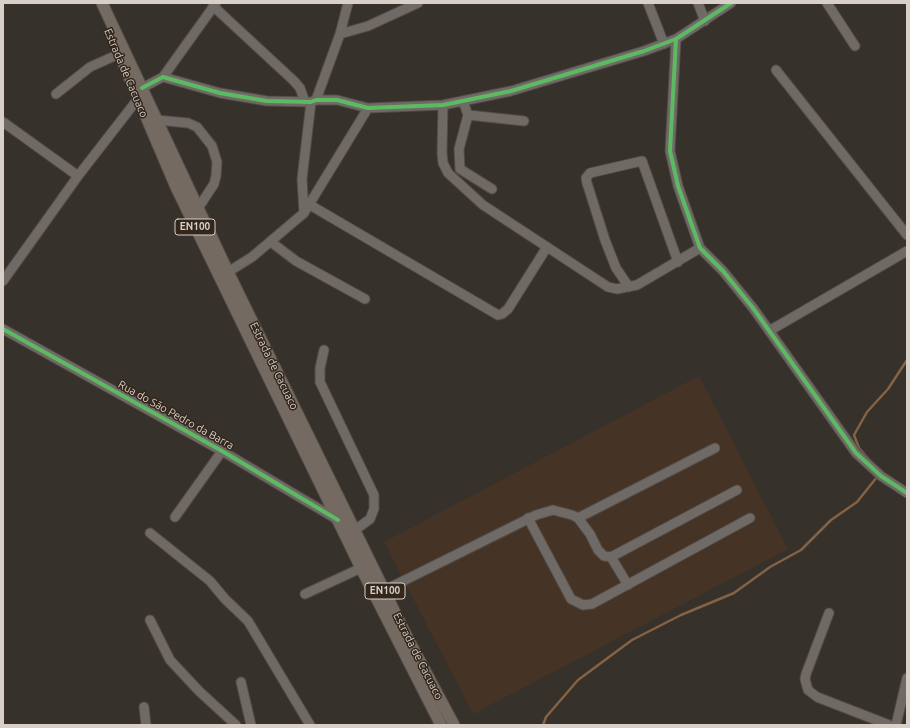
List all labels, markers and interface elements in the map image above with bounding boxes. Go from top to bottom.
street label: Estrada de Cacuaco [101,26,151,120]
road number: EN100 [175,219,215,235]
street label: Estrada de Cacuaco [247,320,301,412]
street label: Rua do São Pedro da Barra [116,378,236,452]
road number: EN100 [365,583,405,599]
street label: Estrada de Cacuaco [390,610,446,702]

